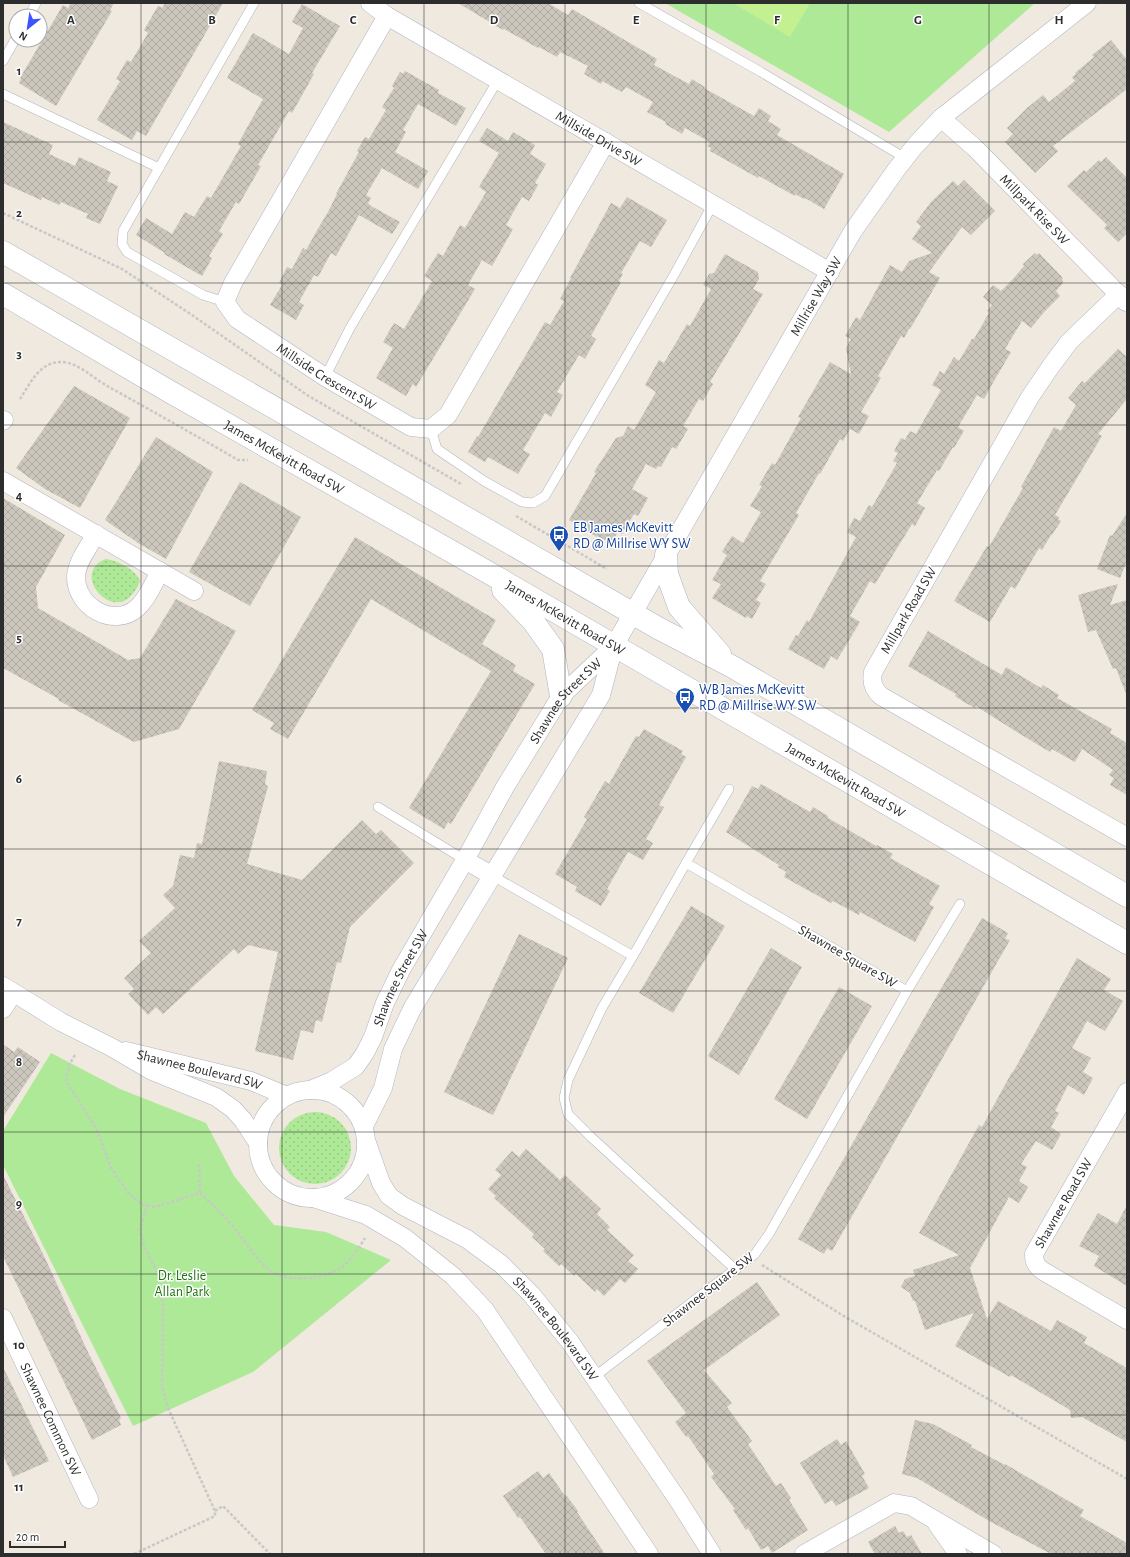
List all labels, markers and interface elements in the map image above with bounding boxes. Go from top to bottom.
north arrow [8,8,48,48]
text: A [67,14,75,27]
text: B [208,14,216,27]
text: C [350,14,357,27]
text: D [490,14,499,27]
text: E [633,14,640,27]
text: F [774,14,781,27]
text: G [914,14,922,27]
text: H [1054,14,1064,27]
text: N [17,30,29,43]
text: 1 [17,65,21,78]
street label: Millside Drive SW [553,109,644,170]
street label: Millpark Rise SW [997,172,1072,248]
text: 2 [16,207,22,220]
street label: Millrise Way SW [788,254,845,339]
street label: Millside Crescent SW [274,341,379,413]
text: 3 [16,348,22,361]
street label: James McKevitt Road SW [222,418,346,497]
text: 4 [16,490,23,503]
place label: EB James McKevitt RD @ Millrise WY SW [573,521,691,551]
bus stop icon: EB James McKevitt RD @ Millrise WY SW [548,524,570,552]
street label: Millpark Road SW [878,564,939,656]
street label: James McKevitt Road SW [503,578,628,658]
text: 5 [16,632,22,645]
street label: Shawnee Street SW [528,655,605,746]
place label: WB James McKevitt RD @ Millrise WY SW [699,683,817,713]
bus stop icon: WB James McKevitt RD @ Millrise WY SW [674,686,696,714]
street label: James McKevitt Road SW [784,741,908,821]
text: 6 [16,773,22,786]
text: 7 [16,915,22,928]
street label: Shawnee Square SW [796,923,900,991]
street label: Shawnee Street SW [371,927,431,1028]
street label: Shawnee Boulevard SW [136,1048,265,1093]
text: 8 [16,1056,22,1069]
street label: Shawnee Road SW [1033,1156,1095,1251]
text: 9 [16,1198,22,1211]
street label: Shawnee Square SW [660,1250,757,1330]
park label: Dr. Leslie Allan Park [154,1269,210,1299]
street label: Shawnee Boulevard SW [510,1274,601,1384]
text: 10 [13,1339,25,1352]
street label: Shawnee Common SW [17,1361,83,1479]
text: 11 [14,1481,24,1494]
scale bar [10,1523,65,1549]
text: 20 m [16,1531,39,1543]

